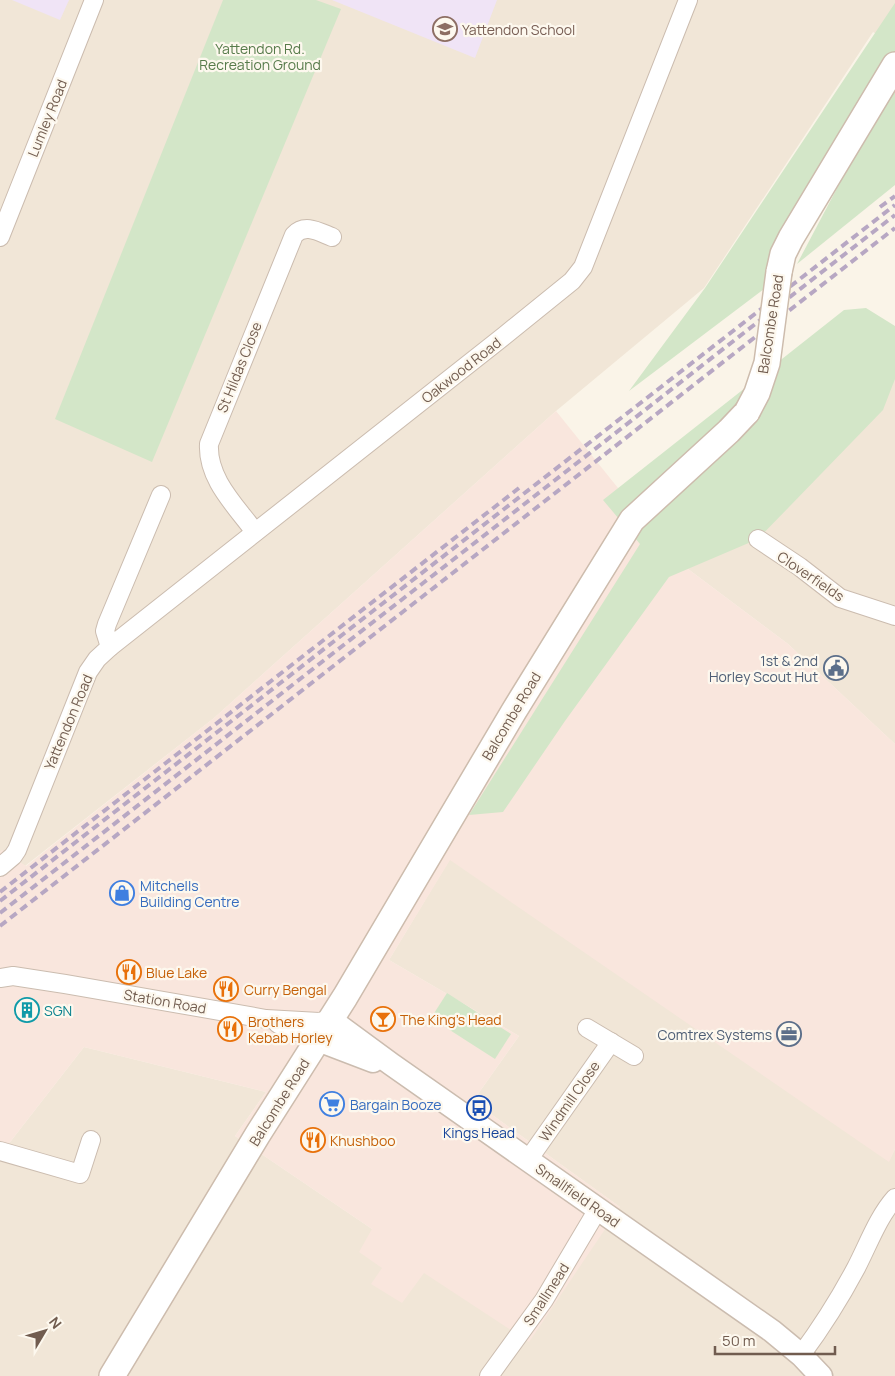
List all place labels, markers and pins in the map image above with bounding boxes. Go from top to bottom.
school or university icon: Yattendon School [432,16,458,42]
place label: Yattendon School [462,20,575,39]
place label: 1st & 2nd Horley Scout Hut [709,651,818,686]
public building icon: 1st & 2nd Horley Scout Hut [823,655,849,681]
place label: Mitchells Building Centre [140,876,239,911]
shop icon: Mitchells Building Centre [109,880,135,906]
restaurant icon: Blue Lake [116,959,142,985]
place label: Blue Lake [146,963,207,982]
restaurant icon: Curry Bengal [213,976,239,1002]
place label: Curry Bengal [244,980,327,999]
building icon: SGN [14,997,40,1023]
place label: SGN [44,1001,72,1020]
bar icon: The King's Head [370,1006,396,1032]
place label: The King's Head [400,1010,502,1029]
place label: Brothers Kebab Horley [248,1012,333,1047]
restaurant icon: Brothers Kebab Horley [217,1016,243,1042]
office icon: Comtrex Systems [776,1021,802,1047]
place label: Comtrex Systems [657,1025,772,1044]
supermarket icon: Bargain Booze [319,1091,345,1117]
place label: Bargain Booze [350,1095,441,1114]
bus stop icon: Kings Head [466,1095,492,1121]
place label: Kings Head [443,1123,515,1142]
restaurant icon: Khushboo [300,1127,326,1153]
place label: Khushboo [330,1131,395,1150]

